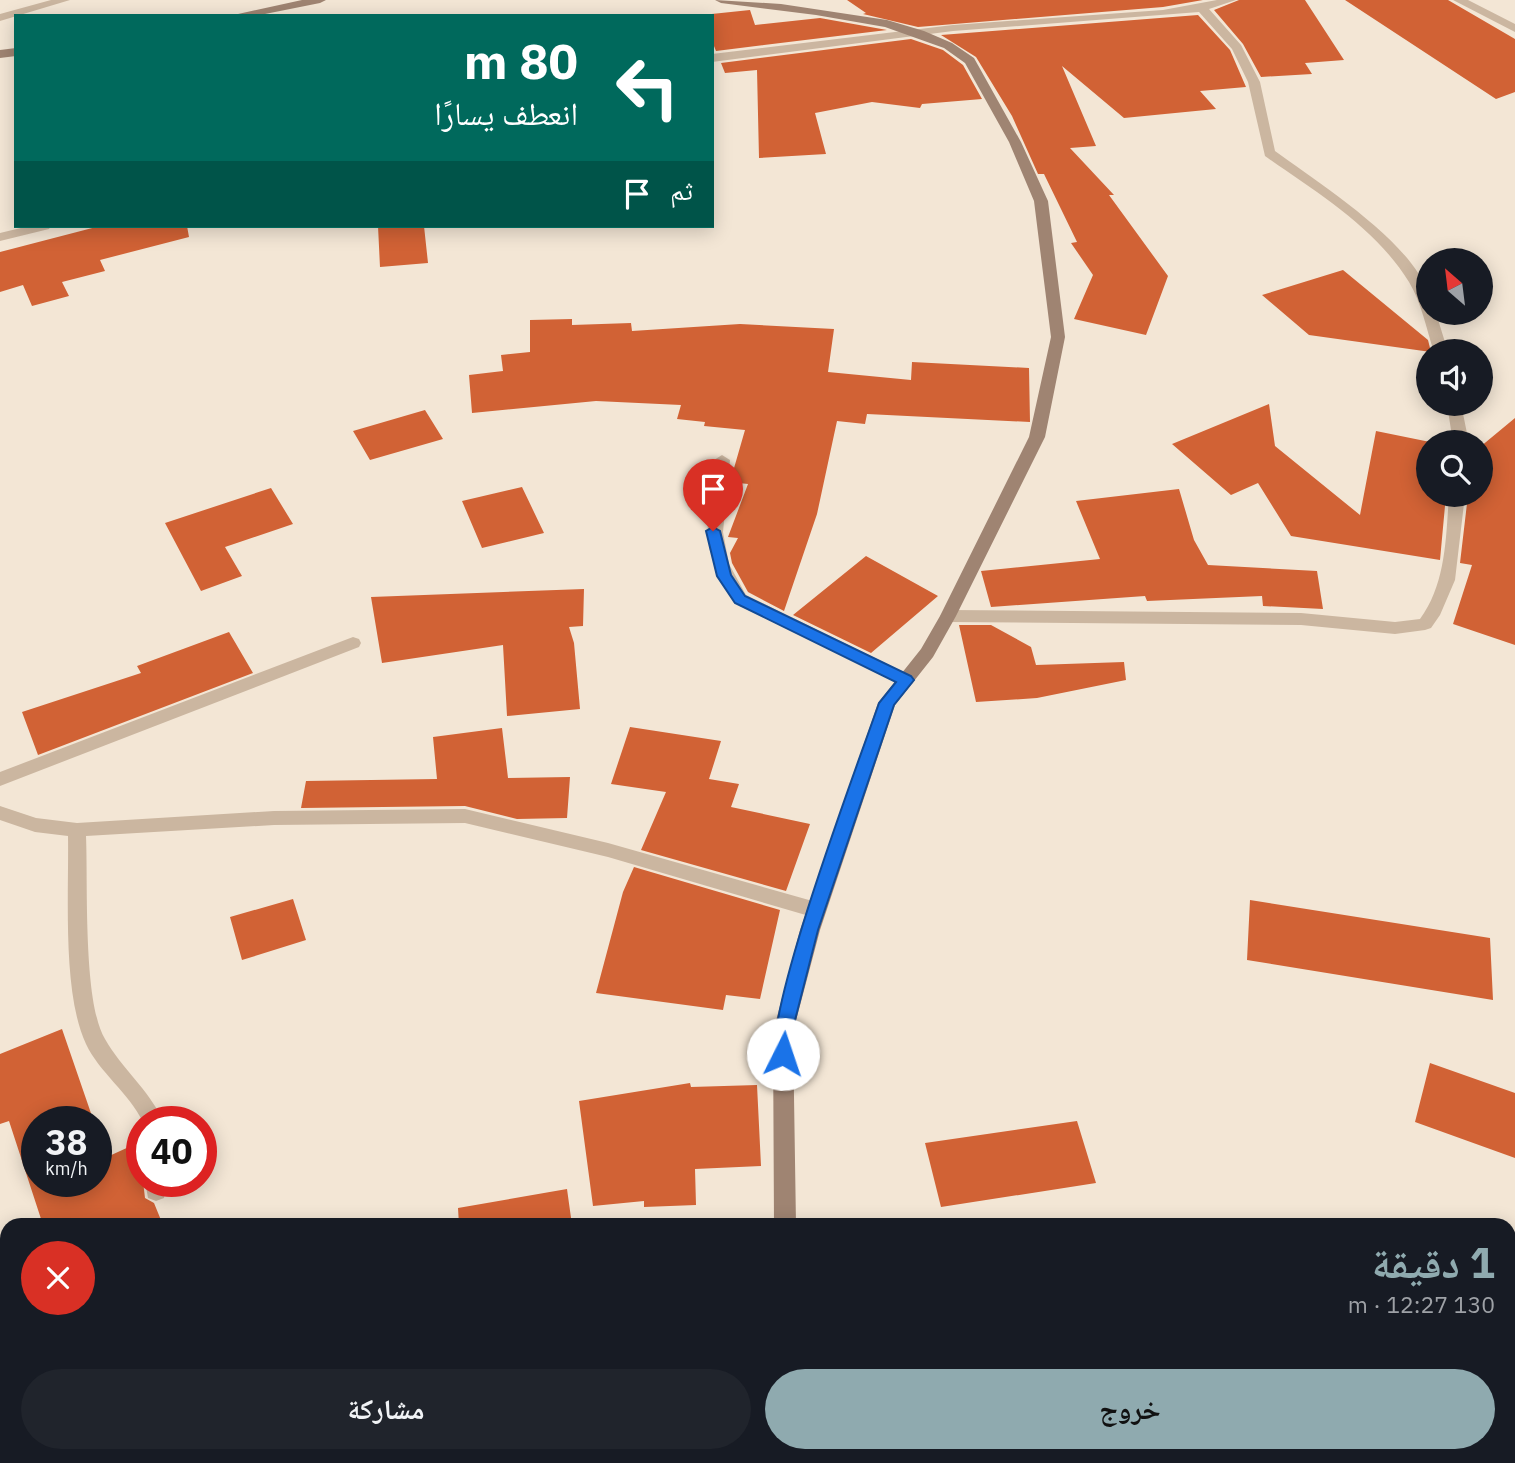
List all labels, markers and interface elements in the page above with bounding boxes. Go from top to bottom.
text: 80 m [464,29,578,92]
icon: left [602,42,693,133]
text: انعطف يسارًا [434,92,578,134]
text: ثم [670,173,693,207]
icon: arrive [618,175,656,213]
north arrow [1416,248,1493,326]
map controls [1416,248,1493,507]
button: sound [1416,339,1493,416]
button: search [1416,430,1493,507]
pin [683,459,743,531]
icon: arrive [694,470,732,508]
position arrow [746,1017,820,1091]
speed limit sign: 40 [126,1106,217,1197]
text: 38 [45,1119,88,1165]
text: km/h [45,1157,88,1180]
text: 1 دقيقة [1372,1235,1495,1290]
button: close [21,1241,95,1315]
text: 130 m · 12:27 [1348,1289,1495,1319]
button: مشاركة [21,1369,751,1449]
button: خروج [765,1369,1495,1449]

